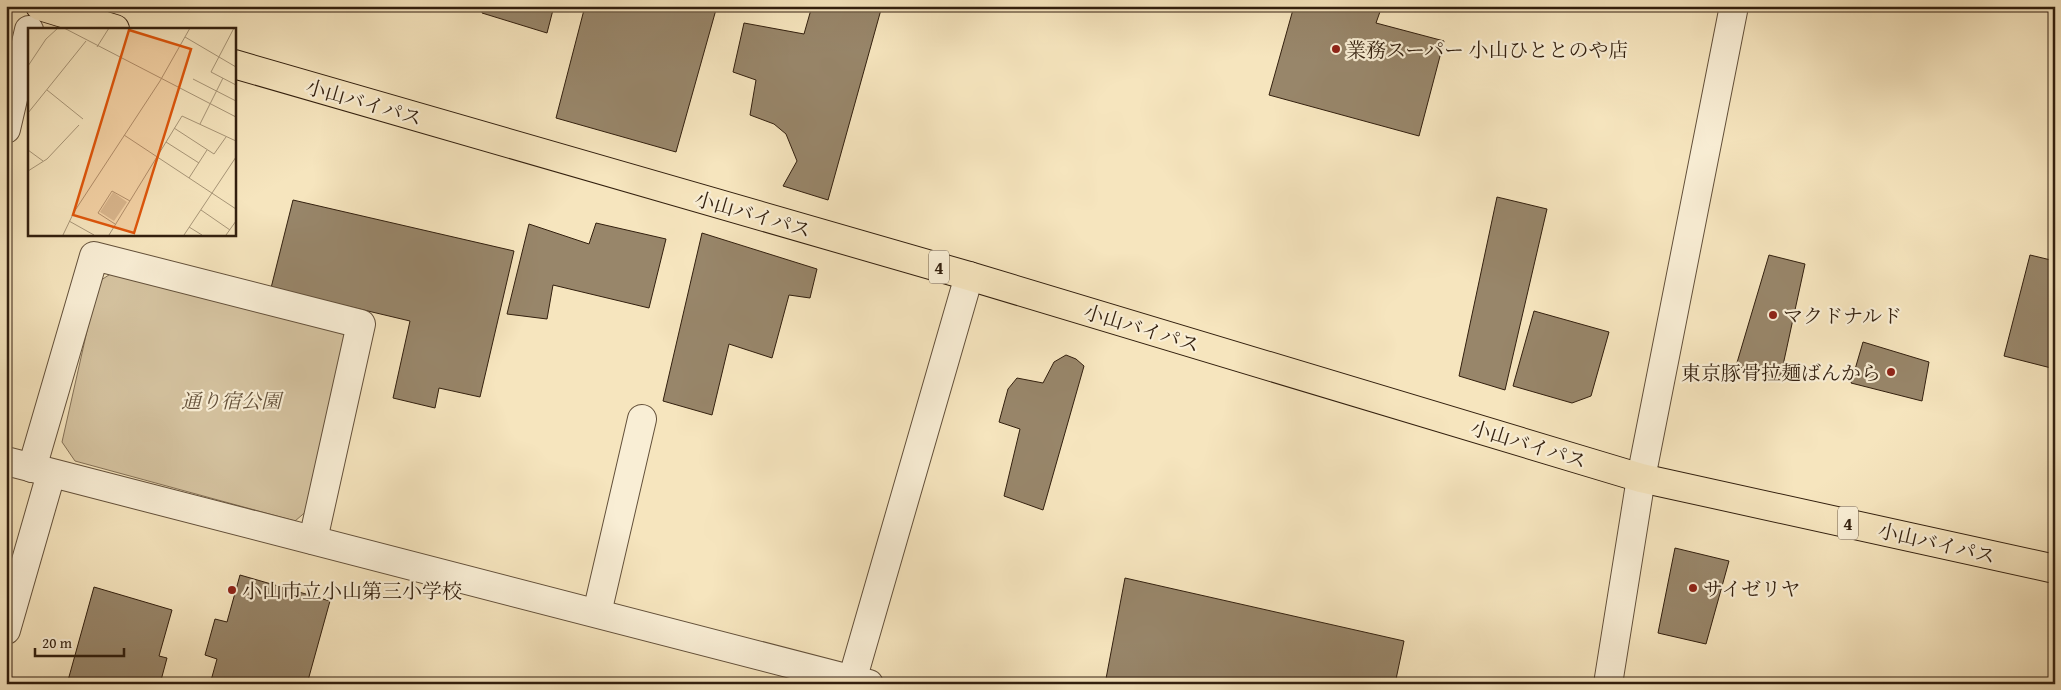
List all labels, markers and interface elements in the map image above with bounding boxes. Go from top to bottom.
inset map [28,28,235,235]
place label: 業務スーパー 小山ひととのや店 [1346,35,1628,64]
marker: 業務スーパー 小山ひととのや店 [1330,43,1342,55]
street label: 小山バイパス [303,72,425,132]
street label: 小山バイパス [692,184,814,244]
road number: 4 [929,250,949,284]
street label: 小山バイパス [1081,297,1203,359]
place label: マクドナルド [1783,301,1902,330]
marker: マクドナルド [1767,309,1779,321]
place label: 東京豚骨拉麺ばんから [1681,358,1881,387]
marker: 東京豚骨拉麺ばんから [1885,366,1897,378]
park label: 通り宿公園 [181,386,284,415]
street label: 小山バイパス [1468,413,1590,475]
road number: 4 [1838,506,1858,540]
street label: 小山バイパス [1875,515,1999,571]
place label: サイゼリヤ [1703,574,1801,603]
place label: 小山市立小山第三小学校 [242,576,462,605]
marker: サイゼリヤ [1687,582,1699,594]
marker: 小山市立小山第三小学校 [226,584,238,596]
scale bar [35,625,124,657]
text: 20 m [42,632,73,653]

